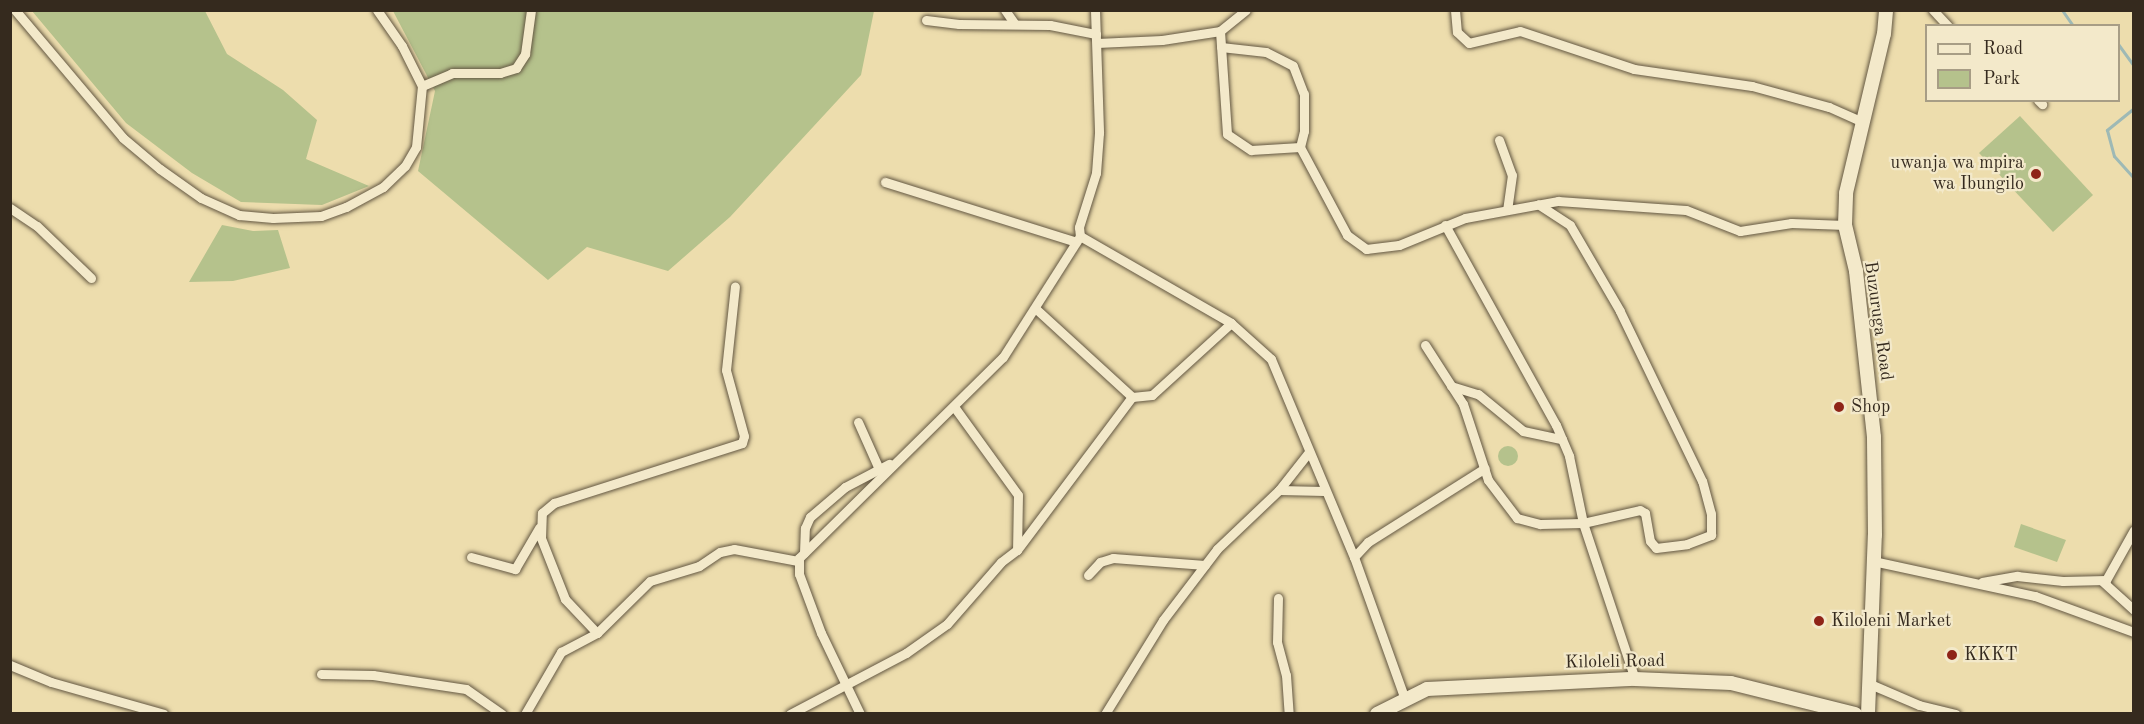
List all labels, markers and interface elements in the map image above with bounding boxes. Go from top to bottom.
legend [1925,24,2120,102]
text: Road [1983,40,2023,58]
text: Park [1983,70,2020,88]
place label: uwanja wa mpira wa Ibungilo [1891,153,2024,195]
marker: uwanja wa mpira wa Ibungilo [2029,167,2043,181]
street label: Buzuruga Road [1859,260,1897,382]
place label: Shop [1851,396,1890,418]
marker: Shop [1832,400,1846,414]
place label: Kiloleni Market [1831,610,1951,632]
marker: Kiloleni Market [1812,614,1826,628]
place label: KKKT [1964,644,2018,666]
marker: KKKT [1945,648,1959,662]
street label: Kiloleli Road [1565,650,1665,674]

